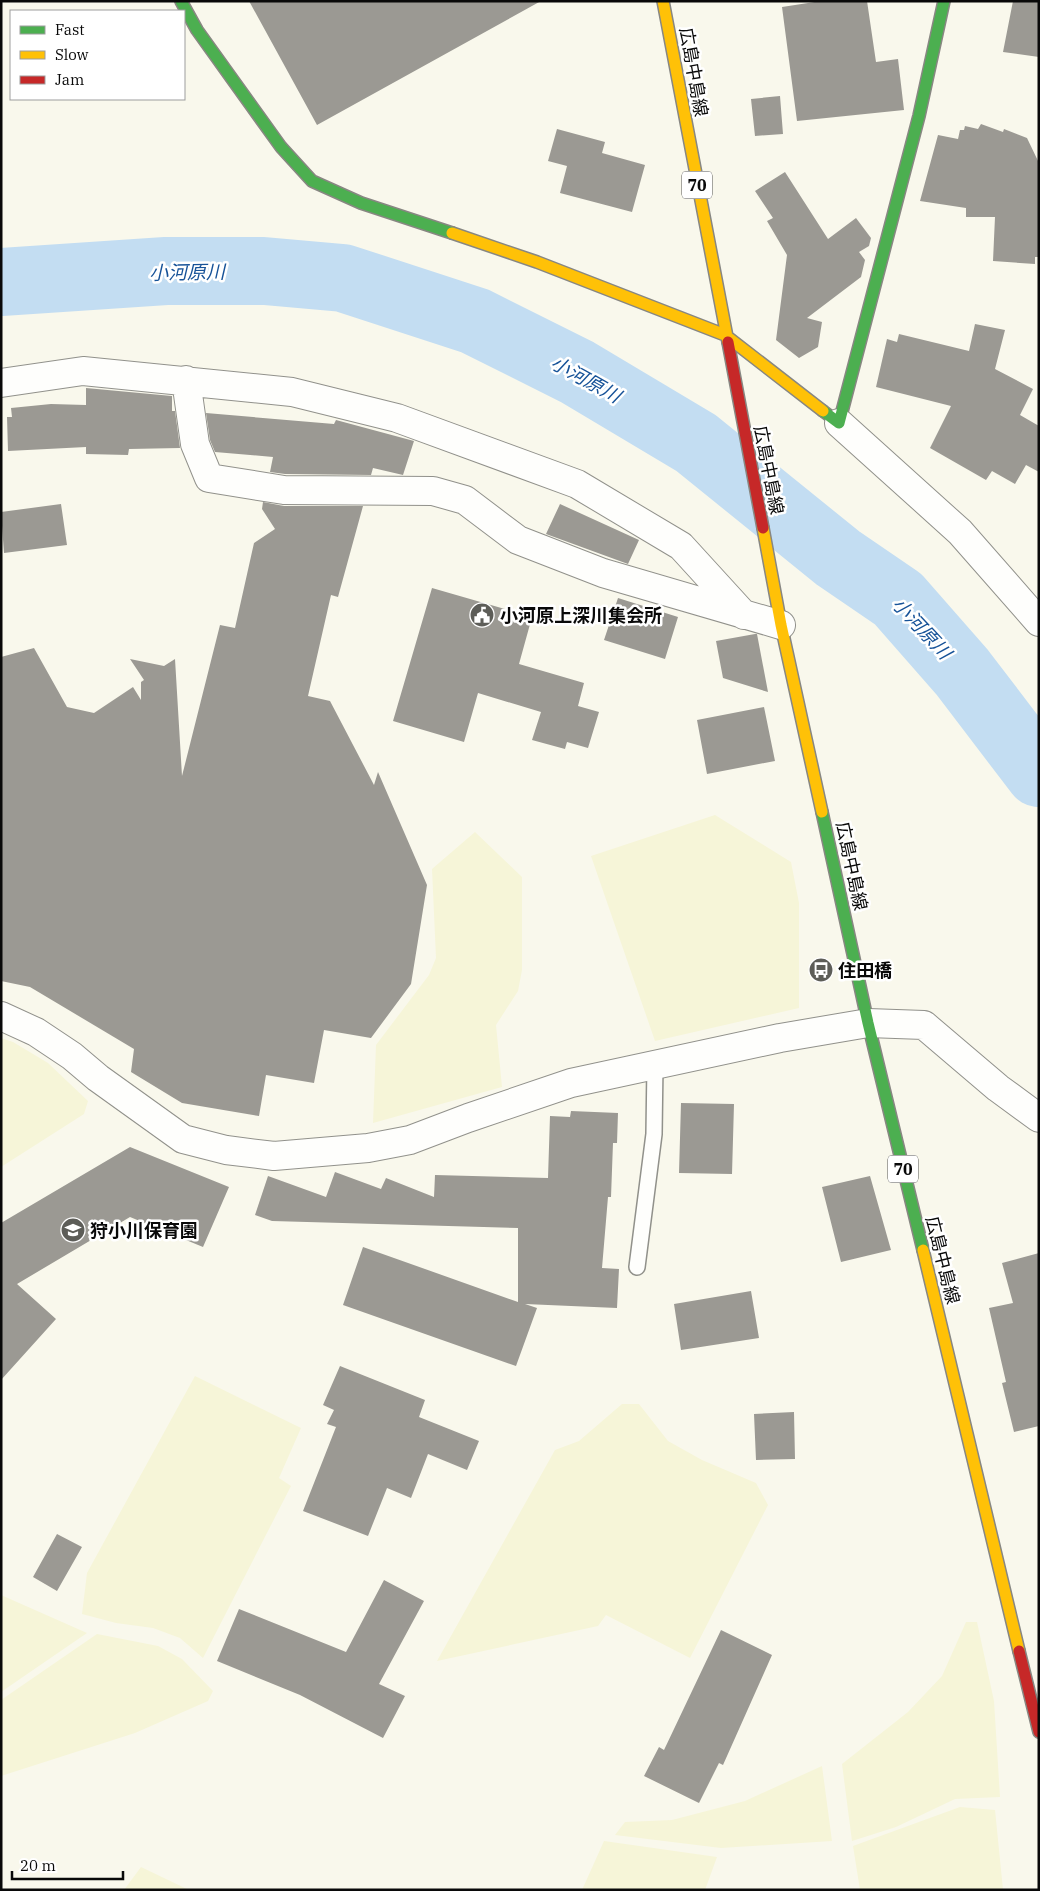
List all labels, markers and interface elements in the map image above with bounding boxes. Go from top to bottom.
legend [10,10,185,100]
text: Fast [55,20,85,39]
street label: 広島中島線 [675,26,713,118]
text: Slow [55,45,89,64]
text: Jam [55,70,84,89]
road number: 70 [682,172,712,198]
water label: 小河原川 [149,259,227,285]
water label: 小河原川 [547,350,627,409]
street label: 広島中島線 [749,424,789,516]
water label: 小河原川 [887,592,958,665]
public building icon: 小河原上深川集会所 [469,602,495,628]
place label: 小河原上深川集会所 [500,604,662,627]
street label: 広島中島線 [831,820,873,912]
bus stop icon: 住田橋 [808,957,834,983]
place label: 住田橋 [838,959,892,982]
road number: 70 [888,1156,918,1182]
street label: 広島中島線 [921,1214,965,1306]
school or university icon: 狩小川保育園 [60,1217,86,1243]
place label: 狩小川保育園 [90,1219,198,1242]
scale bar [12,1848,124,1880]
text: 20 m [20,1856,56,1875]

